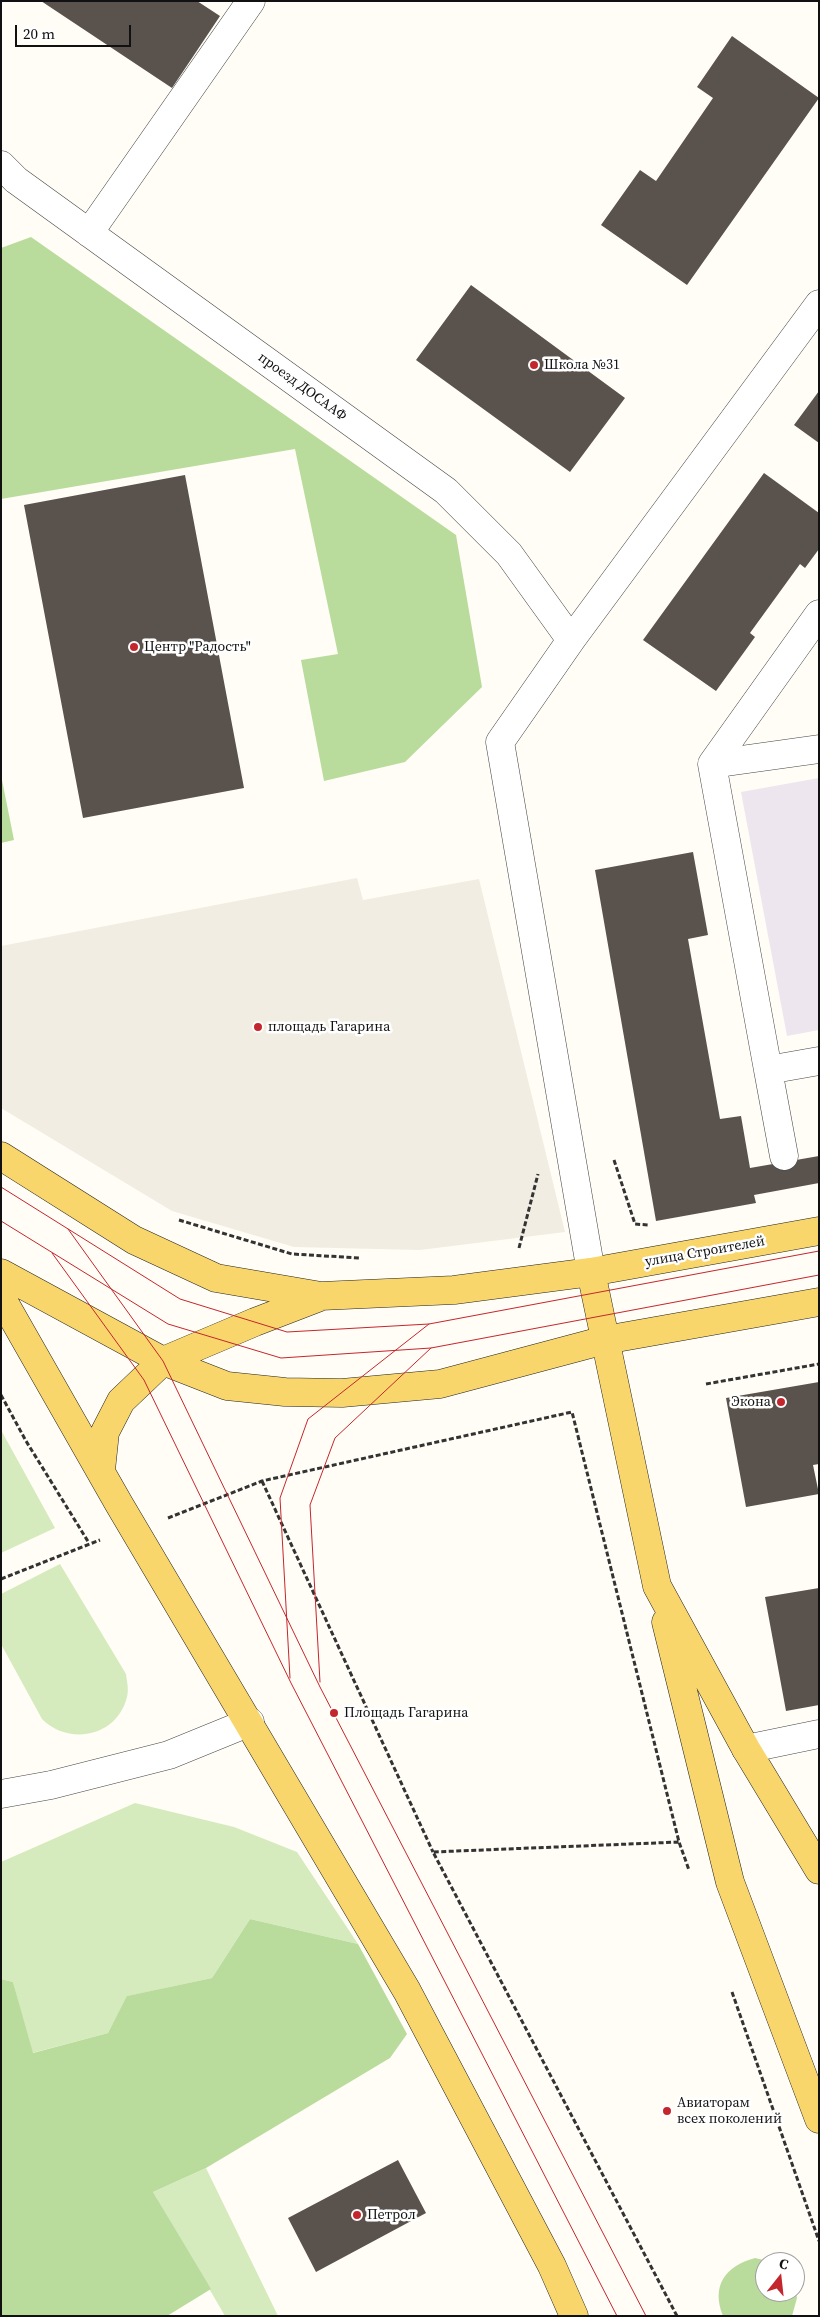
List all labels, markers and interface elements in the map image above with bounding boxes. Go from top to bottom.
scale bar [18,15,134,47]
text: 20 m [23,23,55,44]
street label: проезд ДОСААФ [254,349,350,425]
place label: Школа №31 [544,357,620,373]
marker: Школа №31 [528,359,540,371]
place label: Центр "Радость" [144,639,251,655]
marker: Центр "Радость" [128,641,140,653]
place label: площадь Гагарина [268,1019,390,1035]
marker: площадь Гагарина [252,1021,264,1033]
street label: улица Строителей [644,1233,766,1271]
place label: Экона [731,1394,771,1410]
marker: Экона [775,1396,787,1408]
place label: Площадь Гагарина [344,1705,468,1721]
marker: Площадь Гагарина [328,1707,340,1719]
place label: Авиаторам всех поколений [677,2095,782,2128]
marker: Авиаторам всех поколений [661,2105,673,2117]
place label: Петрол [367,2207,416,2223]
marker: Петрол [351,2209,363,2221]
north arrow [755,2252,805,2302]
text: С [777,2253,791,2274]

